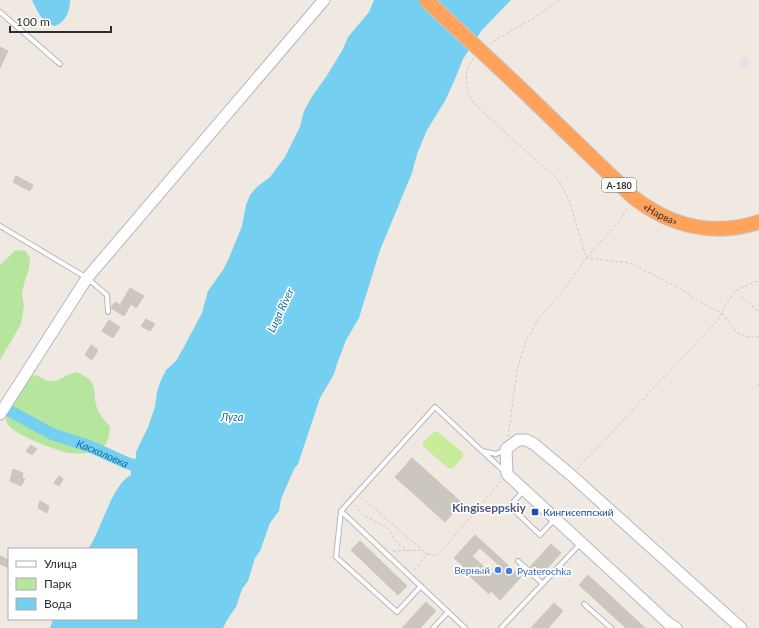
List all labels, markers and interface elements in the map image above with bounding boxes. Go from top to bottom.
scale bar [10,8,111,34]
text: 100 m [16,14,50,29]
road number: А-180 [602,178,636,192]
street label: «Нарва» [641,200,679,227]
water label: Luga River [264,286,296,334]
water label: Луга [220,410,244,423]
water label: Касколовка [75,436,131,470]
district label: Kingiseppskiy [452,500,527,515]
place label: Кингисеппский [543,506,614,518]
marker: Кингисеппский [530,507,540,517]
legend [8,548,138,620]
text: Улица [44,556,77,571]
place label: Верный [454,564,490,576]
marker: Верный [493,565,503,575]
place label: Pyaterochka [517,565,571,577]
marker: Pyaterochka [504,566,514,576]
text: Парк [44,576,72,591]
text: Вода [44,596,72,611]

